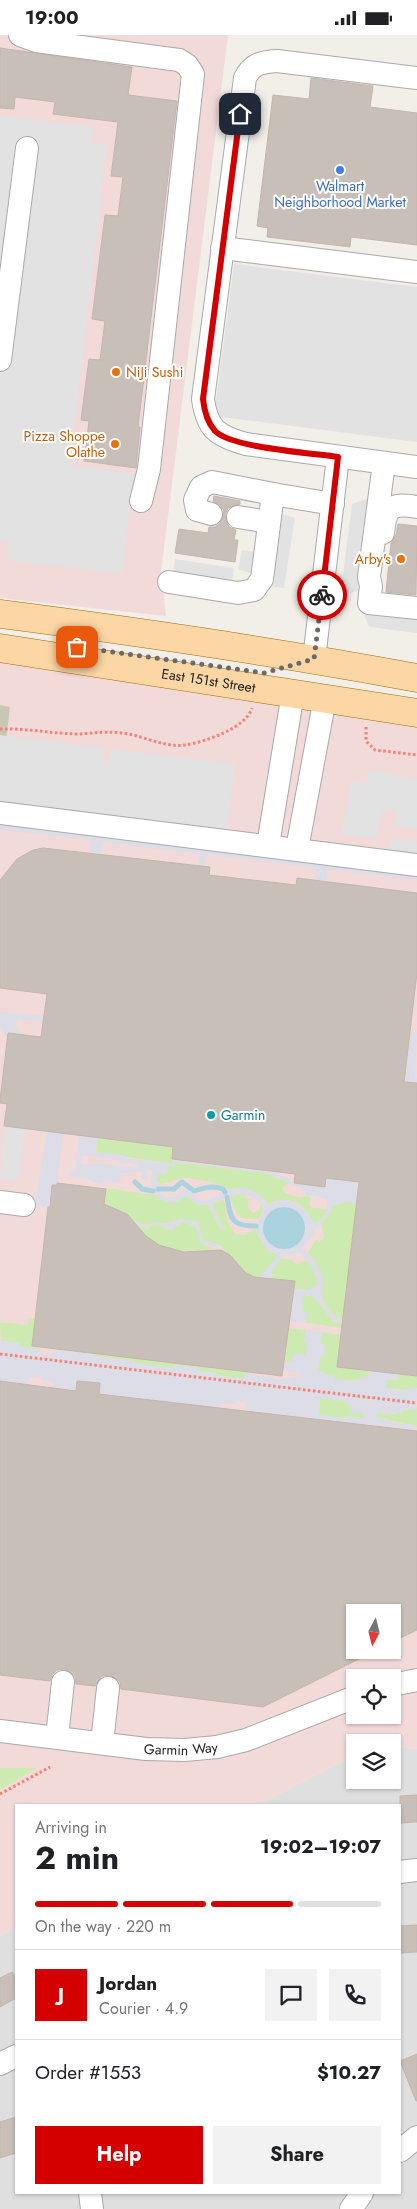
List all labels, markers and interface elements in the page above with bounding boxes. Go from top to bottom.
text: 19:00 [25,4,79,31]
pin [219,93,261,135]
icon: home [226,100,254,128]
marker: Walmart Neighborhood Market [334,164,346,176]
place label: Walmart Neighborhood Market [274,176,406,212]
place label: NiJi Sushi [126,362,183,382]
marker: NiJi Sushi [110,366,122,378]
place label: Pizza Shoppe Olathe [24,426,105,462]
marker: Pizza Shoppe Olathe [109,438,121,450]
place label: Arby's [355,549,391,569]
marker: Arby's [395,553,407,565]
courier [297,570,347,620]
icon: bike [308,581,336,609]
pin [56,626,98,668]
icon: bag [63,633,91,661]
street label: East 151st Street [160,663,258,698]
place label: Garmin [221,1105,265,1125]
marker: Garmin [205,1109,217,1121]
north arrow [346,1604,401,1659]
map controls [346,1604,401,1789]
button: locate [346,1669,401,1724]
button: layers [346,1734,401,1789]
street label: Garmin Way [144,1737,219,1760]
text: Arriving in [35,1816,107,1839]
text: 19:02–19:07 [260,1833,381,1860]
text: 2 min [35,1835,119,1881]
text: On the way · 220 m [35,1915,171,1938]
button: chat [265,1969,317,2021]
button: phone [329,1969,381,2021]
text: Jordan [99,1970,157,1997]
text: J [58,1981,64,2008]
text: Courier · 4.9 [99,1997,188,2020]
text: Order #1553 [35,2059,141,2086]
text: $10.27 [317,2059,381,2086]
button: Help [35,2126,203,2184]
button: Share [213,2126,381,2184]

